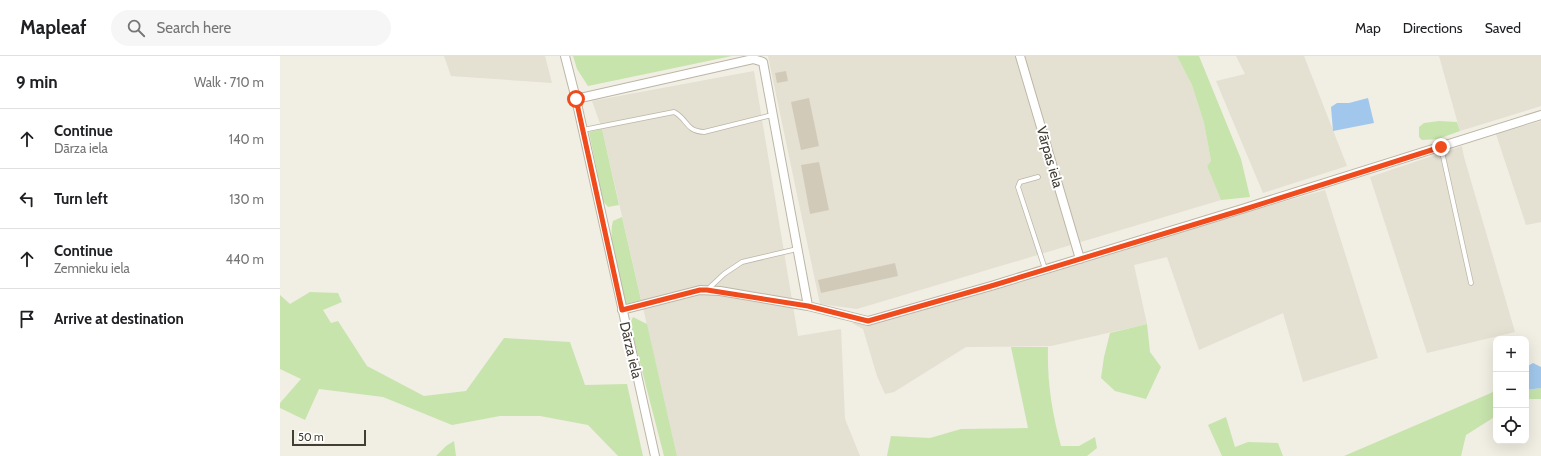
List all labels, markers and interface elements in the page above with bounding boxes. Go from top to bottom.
search box [111,10,391,46]
text: Mapleaf [20,16,87,39]
icon: search [125,17,147,39]
text: Search here [157,19,231,37]
text: Map [1355,19,1381,37]
text: Directions [1403,19,1463,37]
text: Saved [1485,19,1521,37]
text: 9 min [16,72,58,92]
text: Walk · 710 m [194,74,264,90]
route start [567,90,585,108]
text: Continue [54,122,113,140]
street label: Vārpas iela [1033,124,1067,190]
icon: ahead [16,128,38,150]
text: 140 m [229,131,264,147]
route end [1432,138,1450,156]
text: Dārza iela [54,140,108,156]
icon: left [16,188,38,210]
text: Turn left [54,190,108,208]
text: 130 m [229,191,264,207]
text: Continue [54,242,113,260]
icon: ahead [16,248,38,270]
text: 440 m [226,251,264,267]
text: Zemnieku iela [54,260,130,276]
icon: arrive [16,308,38,330]
text: Arrive at destination [54,310,184,328]
street label: Dārza iela [616,320,646,381]
map controls [1493,336,1529,444]
button: + [1493,336,1529,372]
button: − [1493,372,1529,408]
button: locate [1493,408,1529,444]
scale bar [292,428,366,447]
text: 50 m [298,430,324,444]

